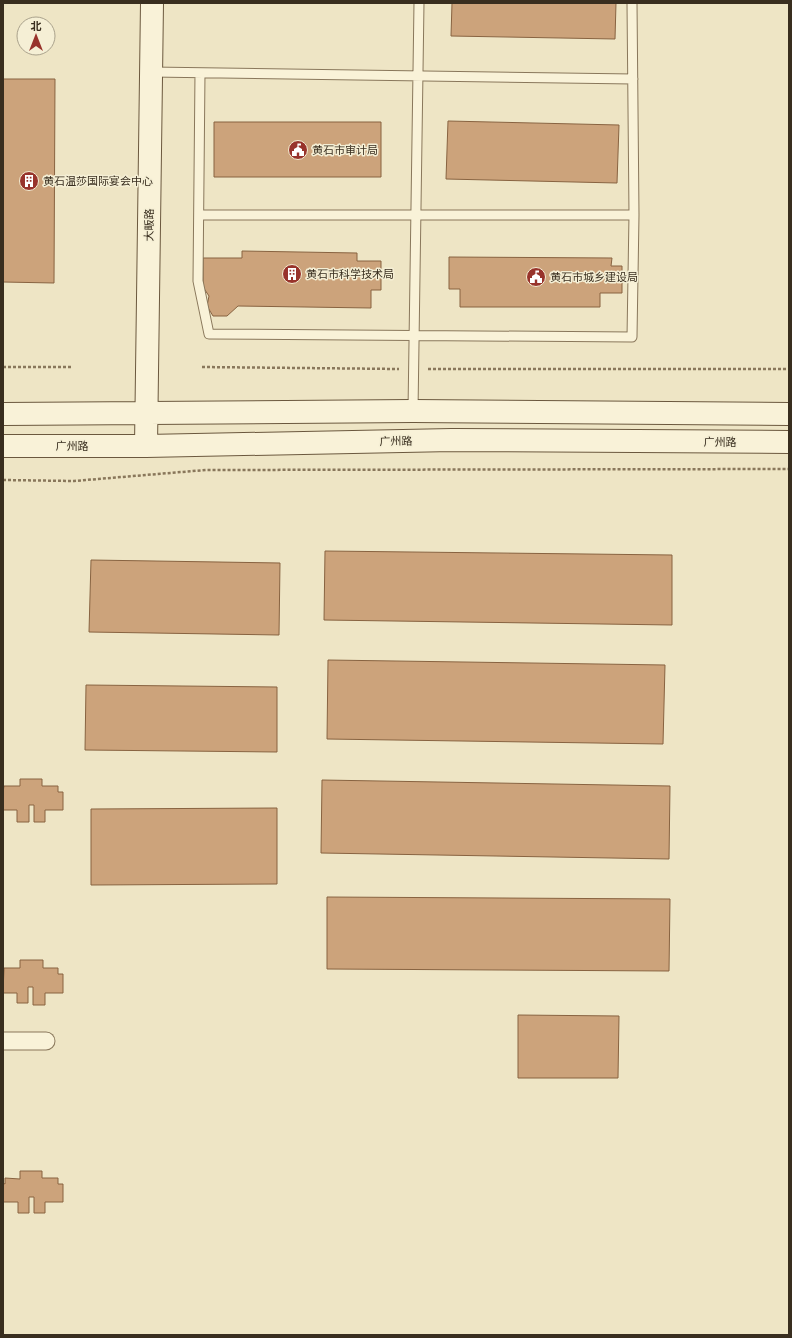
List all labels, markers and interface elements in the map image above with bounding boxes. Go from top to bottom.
north arrow [16,16,56,56]
text: 北 [31,18,42,33]
public building icon: 黄石市审计局 [287,139,309,161]
place label: 黄石市审计局 [312,142,378,157]
building icon: 黄石温莎国际宴会中心 [18,170,40,192]
place label: 黄石温莎国际宴会中心 [43,173,153,188]
street label: 大畈路 [141,208,156,242]
building icon: 黄石市科学技术局 [281,263,303,285]
place label: 黄石市科学技术局 [306,266,394,281]
public building icon: 黄石市城乡建设局 [525,266,547,288]
place label: 黄石市城乡建设局 [550,269,638,284]
street label: 广州路 [379,433,413,448]
street label: 广州路 [704,434,737,449]
street label: 广州路 [56,438,89,453]

